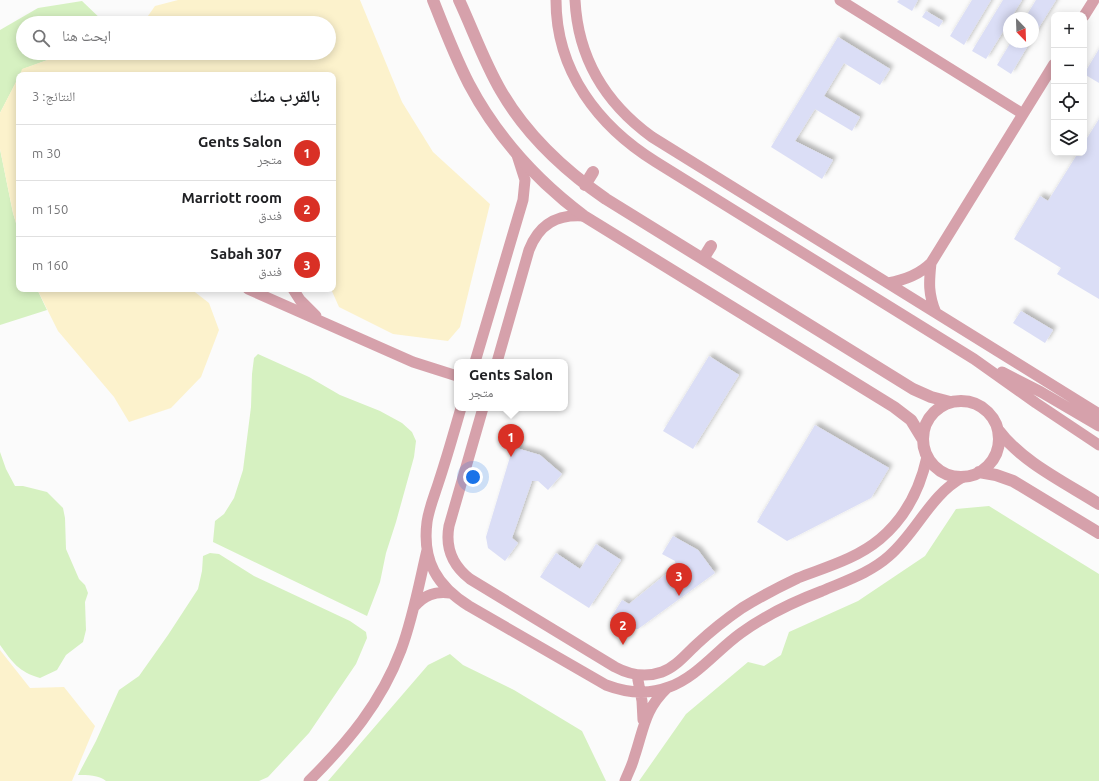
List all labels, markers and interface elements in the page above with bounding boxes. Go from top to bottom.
north arrow [1003,12,1039,48]
map controls [1051,12,1087,156]
button: + [1051,12,1087,48]
search box [16,16,336,60]
icon: search [30,27,52,49]
text: ابحث هنا [62,27,111,44]
button: − [1051,48,1087,84]
button: locate [1051,84,1087,120]
text: بالقرب منك [250,86,320,105]
text: النتائج: 3 [32,89,75,103]
button: layers [1051,120,1087,156]
text: Gents Salon [198,133,282,150]
text: 30 m [32,146,61,160]
text: 1 [303,146,311,160]
text: متجر [257,152,282,166]
text: Marriott room [181,189,282,206]
text: 150 m [32,202,68,216]
text: 2 [303,202,311,216]
text: فندق [258,208,282,222]
text: 307 Sabah [210,245,282,262]
text: 160 m [32,258,68,272]
text: 3 [303,258,311,272]
text: فندق [258,264,282,278]
popup [454,359,568,411]
text: Gents Salon [469,366,553,383]
text: متجر [469,385,494,399]
pin: 1 [498,424,524,457]
your location [463,467,483,487]
pin: 3 [666,563,692,596]
pin: 2 [610,612,636,645]

